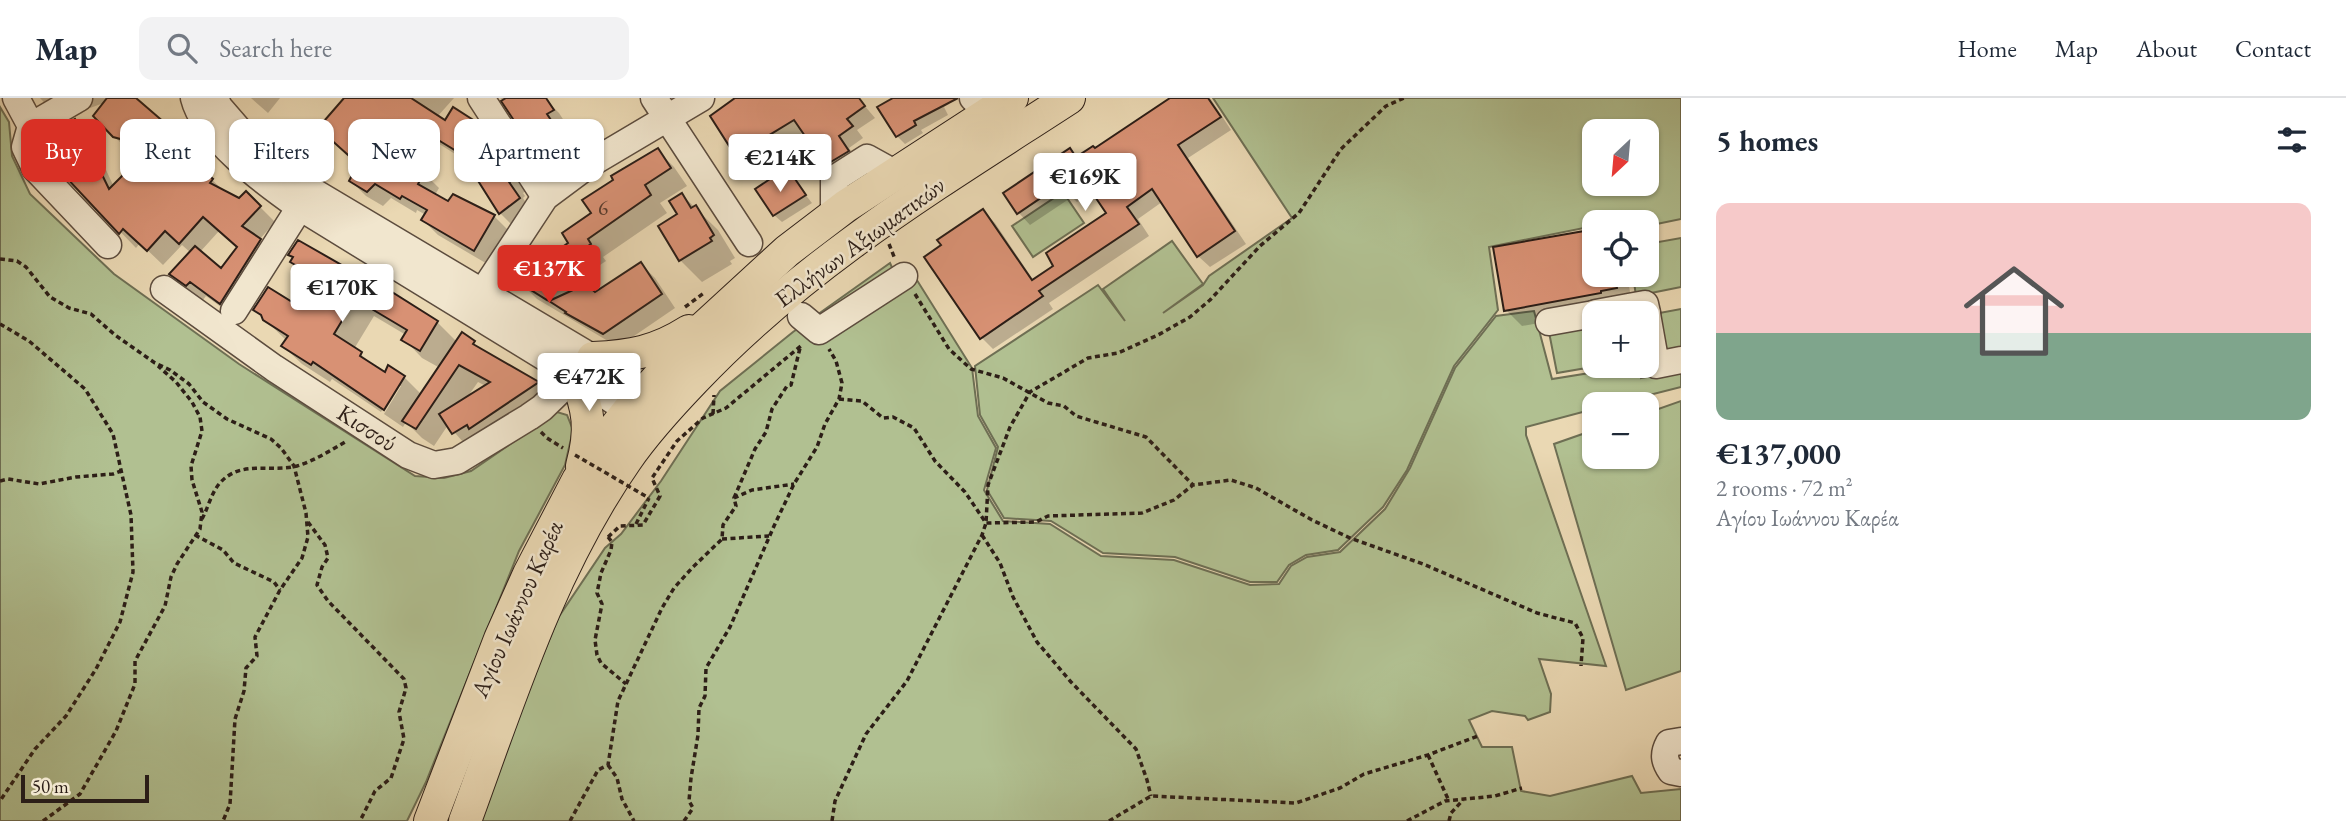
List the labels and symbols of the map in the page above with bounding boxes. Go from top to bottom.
north arrow [1582,119,1659,196]
pin: €214K [731,134,829,194]
pin: €169K [1036,153,1134,213]
street label: Ελλήνων Αξιωματικών [768,169,951,314]
house number: 6 [598,194,608,221]
pin: €137K [500,246,598,305]
pin: €170K [293,264,391,324]
pin: €472K [540,354,638,413]
street label: Κισσού [332,397,403,458]
street label: Αγίου Ιωάννου Καρέα [463,515,570,703]
scale bar [21,772,149,804]

